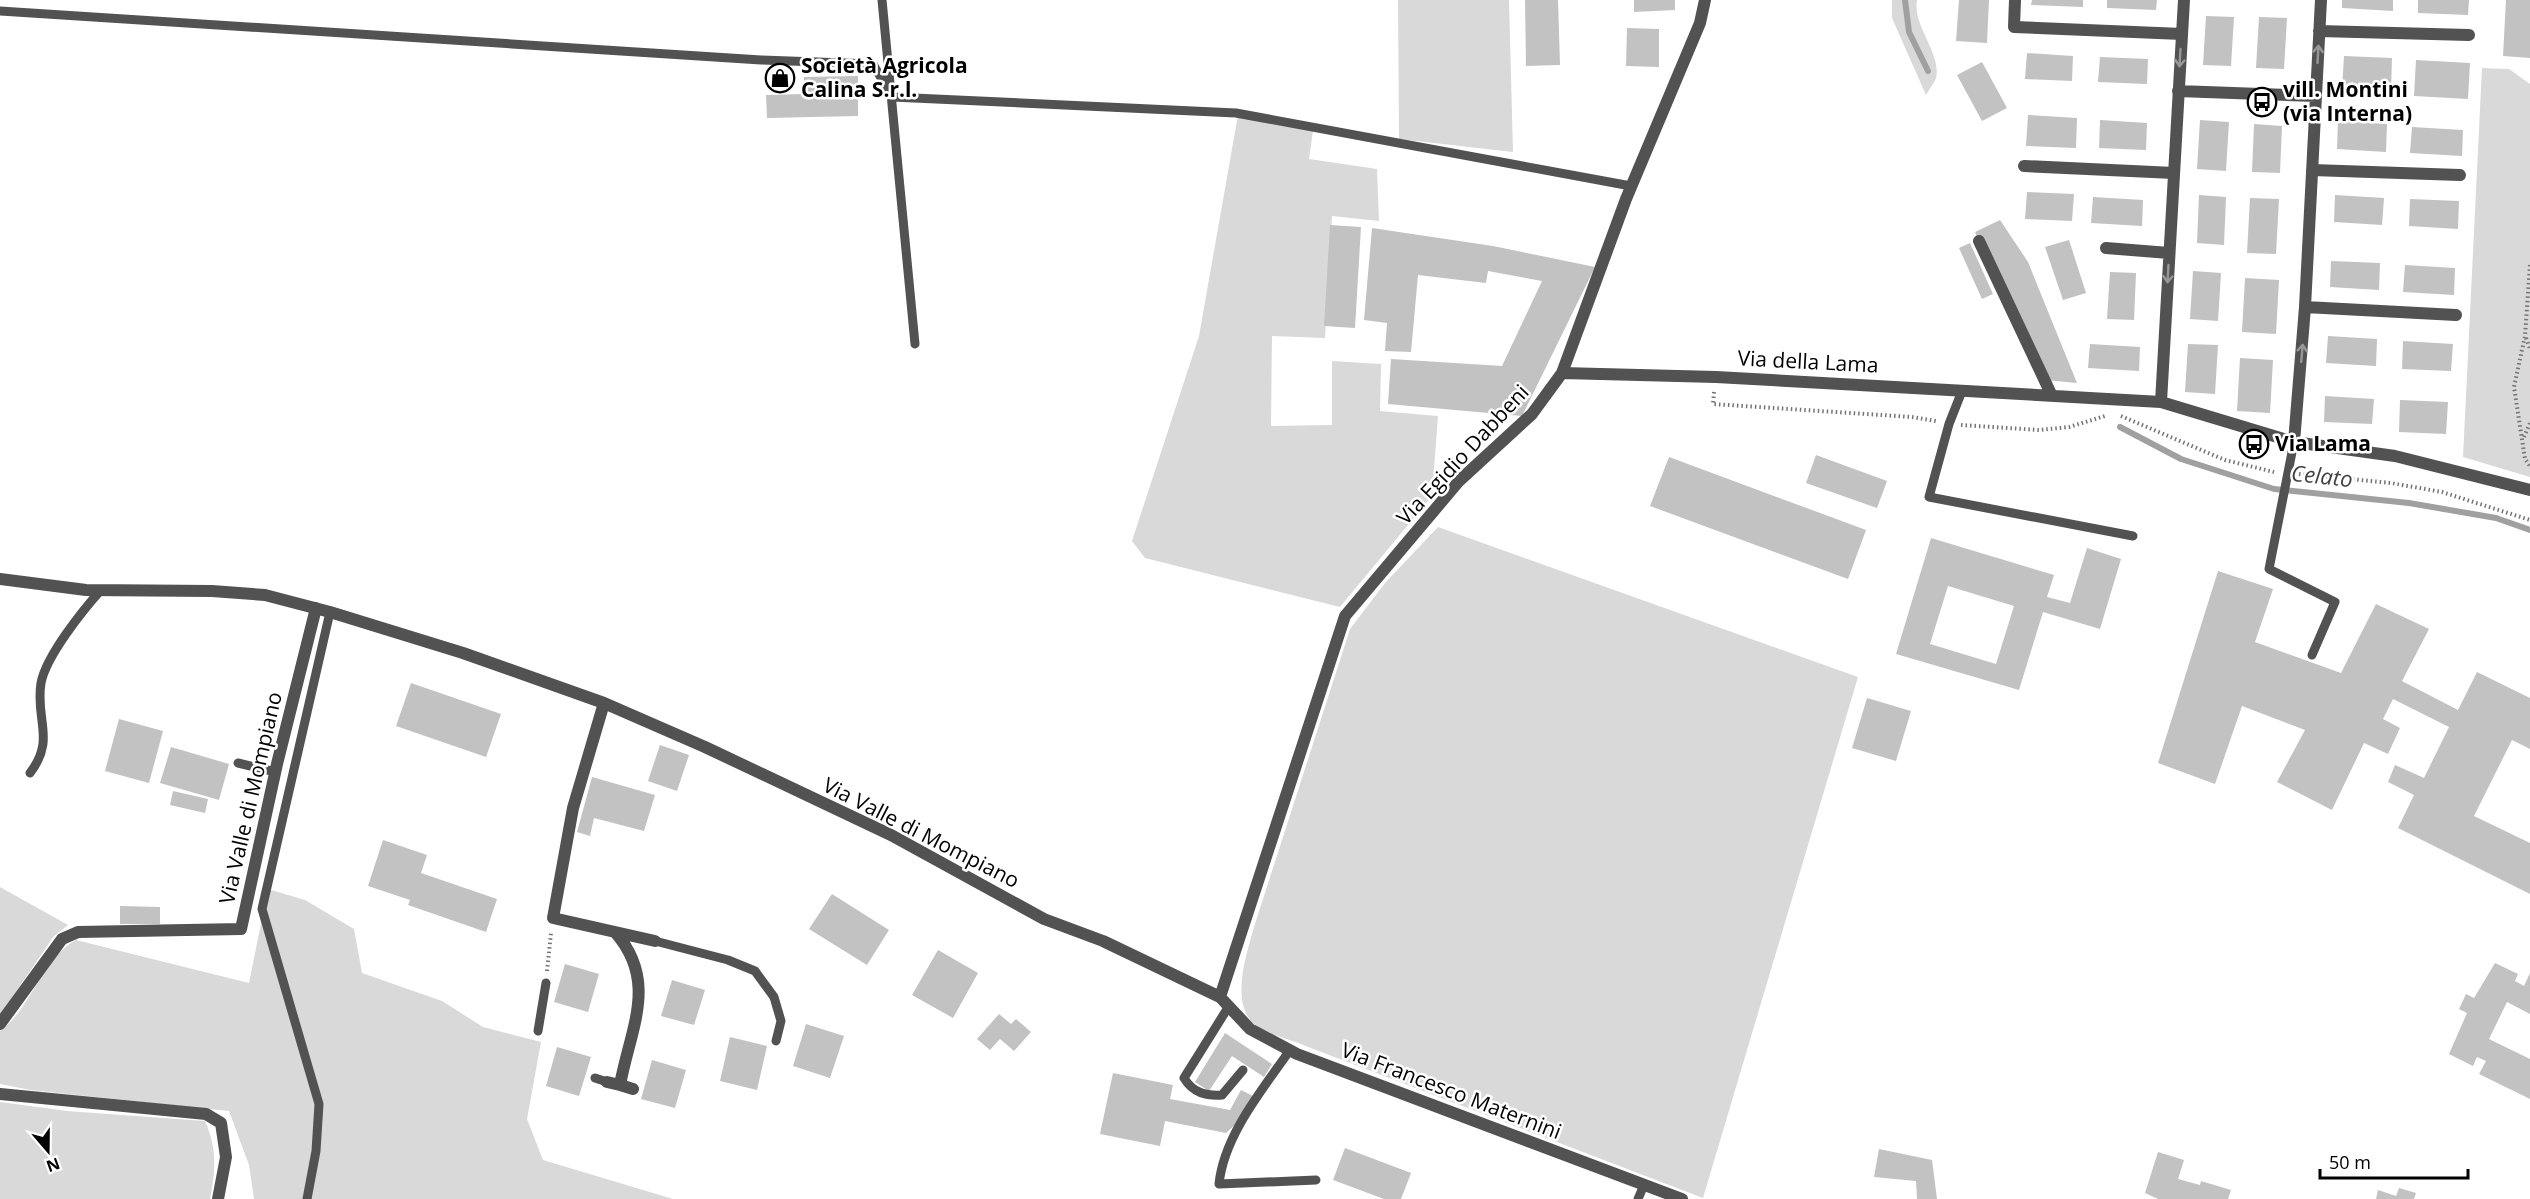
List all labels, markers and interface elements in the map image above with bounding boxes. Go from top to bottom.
one-way arrow [2313,44,2324,64]
one-way arrow [2175,48,2186,68]
place label: Società Agricola Calina S.r.l. [801,51,968,103]
shop icon: Società Agricola Calina S.r.l. [764,62,796,94]
place label: vill. Montini (via Interna) [2283,75,2412,127]
bus stop icon: vill. Montini (via Interna) [2246,86,2278,118]
one-way arrow [2163,264,2174,284]
street label: Via della Lama [1737,343,1879,379]
one-way arrow [2296,344,2307,364]
street label: Via Egidio Dabbeni [1390,378,1535,530]
bus stop icon: Via Lama [2238,428,2270,460]
place label: Via Lama [2275,429,2371,457]
water label: Celato [2290,457,2354,493]
street label: Via Valle di Mompiano [212,689,288,907]
street label: Via Valle di Mompiano [818,770,1024,894]
street label: Via Francesco Maternini [1337,1035,1565,1145]
north arrow [18,1121,78,1181]
scale bar [2320,1142,2468,1180]
text: 50 m [2329,1150,2371,1174]
text: N [43,1153,63,1178]

